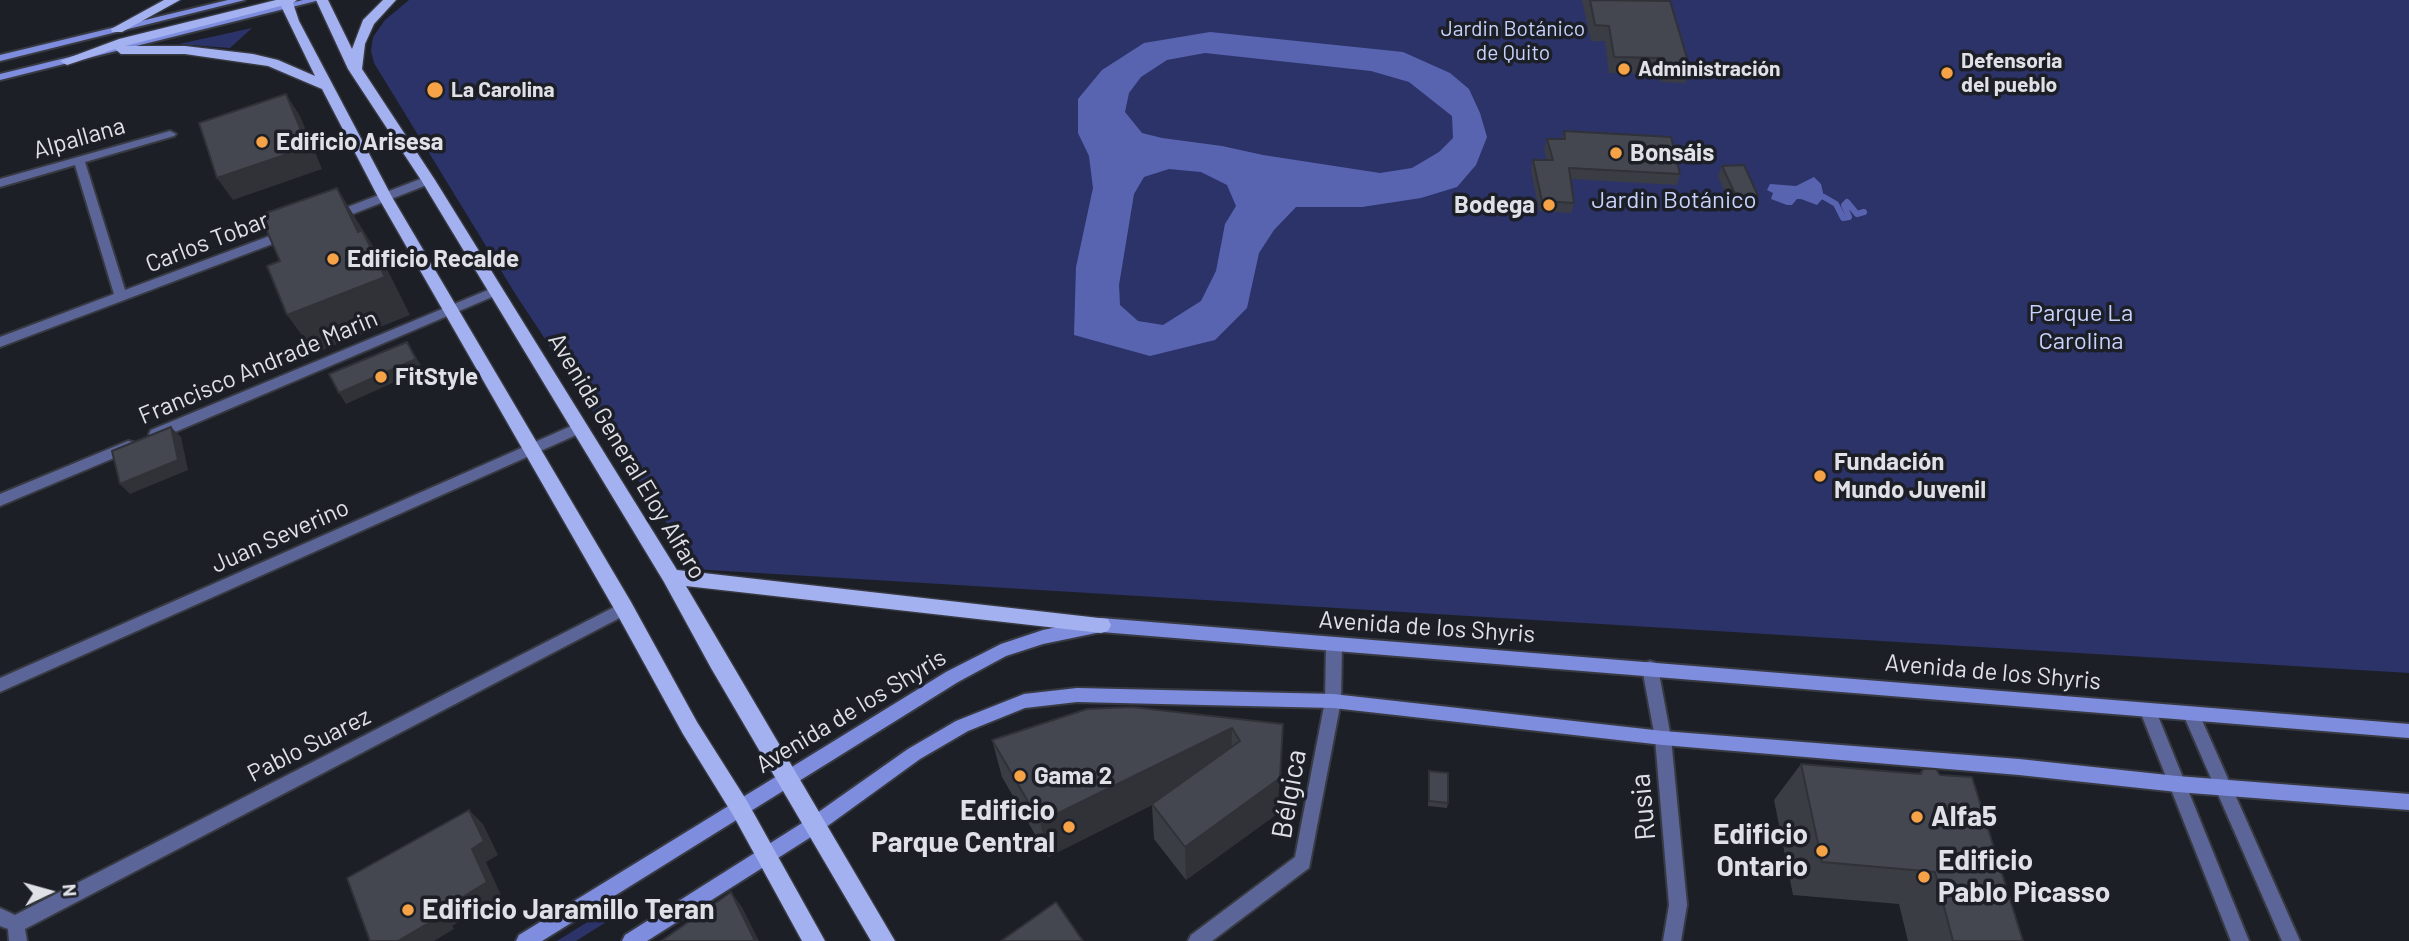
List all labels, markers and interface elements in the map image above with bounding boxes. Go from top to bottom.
park label: Jardin Botánico de Quito [1441,16,1585,66]
place label: Defensoria del pueblo [1961,48,2062,98]
place label: Administración [1638,56,1781,82]
marker: Administración [1616,61,1632,77]
marker: Defensoria del pueblo [1939,65,1955,81]
place label: La Carolina [451,77,555,103]
marker: La Carolina [425,80,445,100]
street label: Alpallana [30,111,128,165]
place label: Edificio Arisesa [276,128,443,156]
marker: Edificio Arisesa [254,134,270,150]
place label: Bonsáis [1630,139,1714,167]
marker: Bonsáis [1608,145,1624,161]
park label: Jardin Botánico [1591,186,1757,214]
place label: Bodega [1454,191,1535,219]
marker: Bodega [1541,197,1557,213]
street label: Carlos Tobar [141,205,273,279]
place label: Edificio Recalde [347,245,519,273]
marker: Edificio Recalde [325,251,341,267]
park label: Parque La Carolina [2029,299,2133,355]
street label: Francisco Andrade Marin [134,304,382,430]
street label: Avenida General Eloy Alfaro [542,328,712,584]
place label: FitStyle [395,363,478,391]
marker: FitStyle [373,369,389,385]
place label: Fundación Mundo Juvenil [1834,448,1986,504]
marker: Fundación Mundo Juvenil [1812,468,1828,484]
street label: Juan Severino [207,493,353,579]
street label: Avenida de los Shyris [1318,605,1536,649]
street label: Avenida de los Shyris [751,643,951,779]
street label: Avenida de los Shyris [1884,648,2102,696]
street label: Pablo Suarez [243,702,375,788]
street label: Bélgica [1265,747,1313,841]
place label: Gama 2 [1034,762,1112,790]
marker: Gama 2 [1012,768,1028,784]
street label: Rusia [1623,772,1663,842]
place label: Edificio Parque Central [871,794,1055,860]
place label: Alfa5 [1931,800,1997,834]
marker: Alfa5 [1909,809,1925,825]
place label: Edificio Ontario [1713,818,1808,884]
marker: Edificio Parque Central [1061,819,1077,835]
marker: Edificio Ontario [1814,843,1830,859]
place label: Edificio Pablo Picasso [1938,844,2110,910]
north arrow [14,857,84,927]
marker: Edificio Pablo Picasso [1916,869,1932,885]
text: N [58,883,82,897]
place label: Edificio Jaramillo Teran [422,893,714,927]
marker: Edificio Jaramillo Teran [400,902,416,918]

